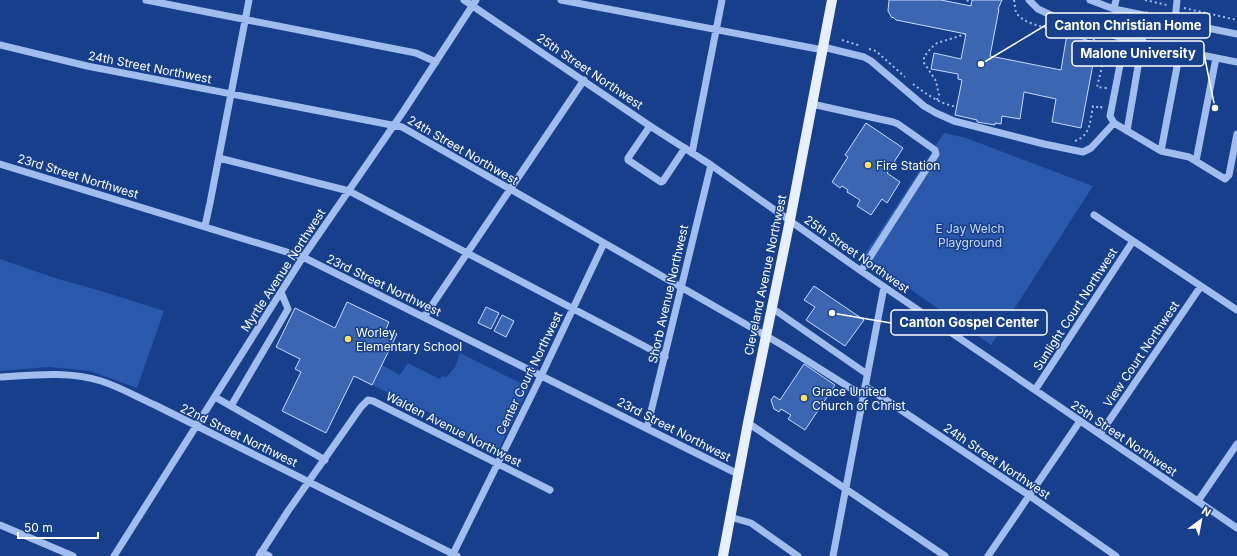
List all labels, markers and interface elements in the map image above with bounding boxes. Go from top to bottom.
callout: Canton Christian Home [1046,13,1210,38]
text: Canton Christian Home [1054,17,1202,33]
street label: 25th Street Northwest [534,30,646,112]
callout: Malone University [1072,41,1204,66]
text: Malone University [1080,45,1196,61]
street label: 24th Street Northwest [87,48,213,86]
street label: 24th Street Northwest [405,112,521,188]
street label: 23rd Street Northwest [16,150,140,202]
place label: Fire Station [876,158,940,173]
marker: Fire Station [863,160,873,170]
street label: Cleveland Avenue Northwest [741,193,789,357]
street label: Myrtle Avenue Northwest [238,206,329,334]
street label: 25th Street Northwest [801,212,913,296]
park label: E Jay Welch Playground [935,221,1005,250]
street label: Shorb Avenue Northwest [645,223,691,365]
street label: Sunlight Court Northwest [1030,245,1120,373]
street label: 23rd Street Northwest [324,251,444,319]
street label: View Court Northwest [1100,298,1182,410]
street label: Center Court Northwest [493,309,565,437]
callout: Canton Gospel Center [891,310,1047,335]
text: Canton Gospel Center [899,314,1040,330]
place label: Worley Elementary School [356,325,462,354]
marker: Worley Elementary School [343,334,353,344]
place label: Grace United Church of Christ [812,384,905,413]
street label: Walden Avenue Northwest [384,388,524,470]
marker: Grace United Church of Christ [799,393,809,403]
street label: 23rd Street Northwest [615,394,734,464]
street label: 25th Street Northwest [1068,397,1180,479]
street label: 22nd Street Northwest [178,400,300,470]
street label: 24th Street Northwest [941,420,1053,502]
north arrow [1181,500,1221,540]
text: N [1199,503,1214,520]
scale bar [18,514,98,540]
text: 50 m [24,520,53,535]

